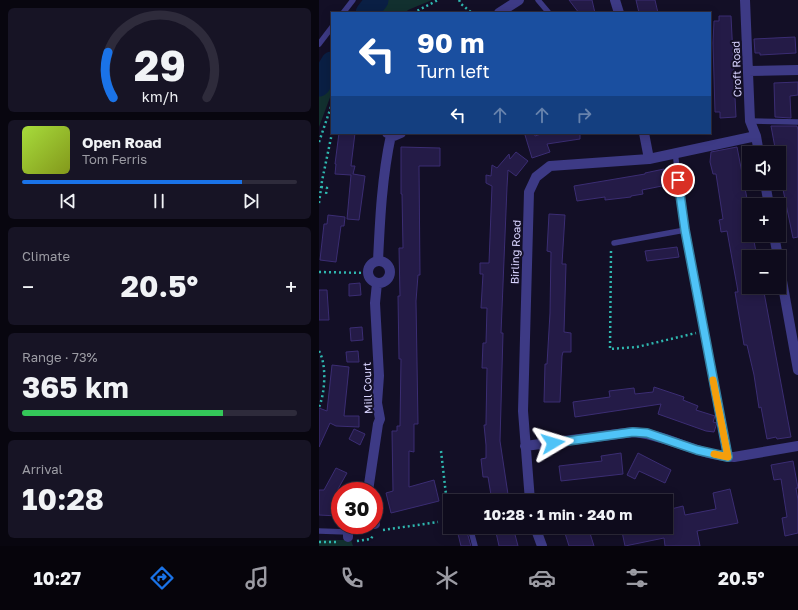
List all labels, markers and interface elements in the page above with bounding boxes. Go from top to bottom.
text: 90 m [417,26,484,59]
icon: left [351,28,403,80]
text: 29 [134,40,185,90]
street label: Croft Road [729,41,743,97]
text: Turn left [417,60,490,82]
text: km/h [141,88,178,105]
icon: left [447,104,469,126]
icon: ahead [489,104,511,126]
icon: ahead [531,104,553,126]
icon: right [573,104,595,126]
text: Open Road [82,133,162,151]
map controls [742,146,786,294]
button: sound [742,146,786,190]
text: Tom Ferris [82,151,147,167]
pin [661,163,695,197]
icon: arrive [667,169,689,191]
icon: previous [57,190,79,212]
icon: pause [148,190,170,212]
icon: next [240,190,262,212]
button: + [742,198,786,242]
street label: Birling Road [507,220,523,284]
text: Climate [22,248,70,264]
button: − [742,250,786,294]
text: 20.5° [121,268,198,304]
text: − [22,273,34,300]
text: + [285,273,297,300]
text: Range · 73% [22,349,97,365]
street label: Mill Court [360,362,374,414]
text: 365 km [22,369,129,405]
position arrow [532,422,574,464]
text: Arrival [22,461,63,477]
text: 10:28 [22,481,104,517]
speed limit sign: 30 [331,482,383,534]
text: 10:28 · 1 min · 240 m [484,505,632,523]
icon: directions [148,564,176,592]
icon: music [243,564,271,592]
icon: phone [338,564,366,592]
icon: climate [433,564,461,592]
icon: car [528,564,556,592]
icon: filters [623,564,651,592]
text: 10:27 [34,567,81,589]
text: 20.5° [718,567,764,589]

